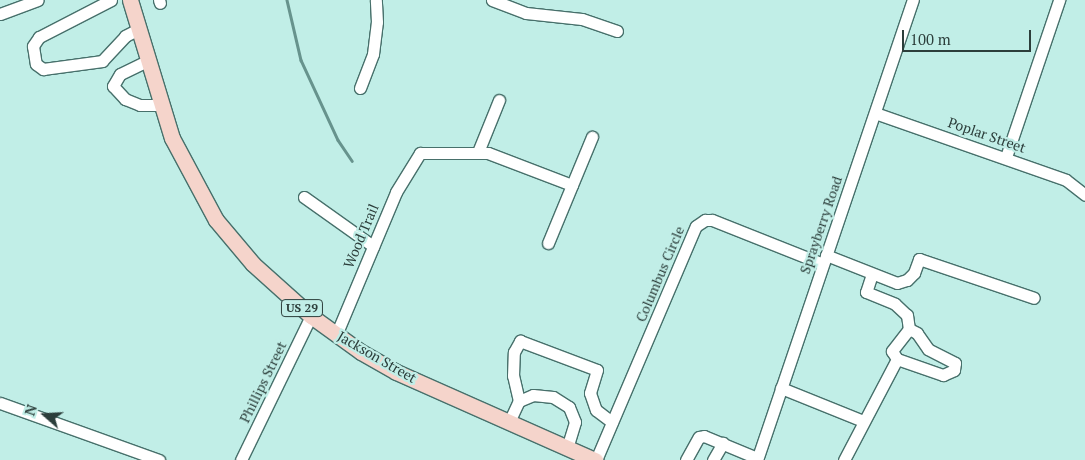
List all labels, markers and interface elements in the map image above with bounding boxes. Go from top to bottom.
scale bar [905,20,1034,52]
text: 100 m [910,29,951,49]
street label: Poplar Street [946,114,1028,156]
street label: Sprayberry Road [796,174,846,276]
street label: Wood Trail [340,201,382,271]
street label: Columbus Circle [632,224,688,324]
road number: US 29 [281,298,323,318]
street label: Jackson Street [334,328,420,386]
street label: Phillips Street [236,339,290,425]
north arrow [20,390,70,440]
text: N [20,402,41,418]

